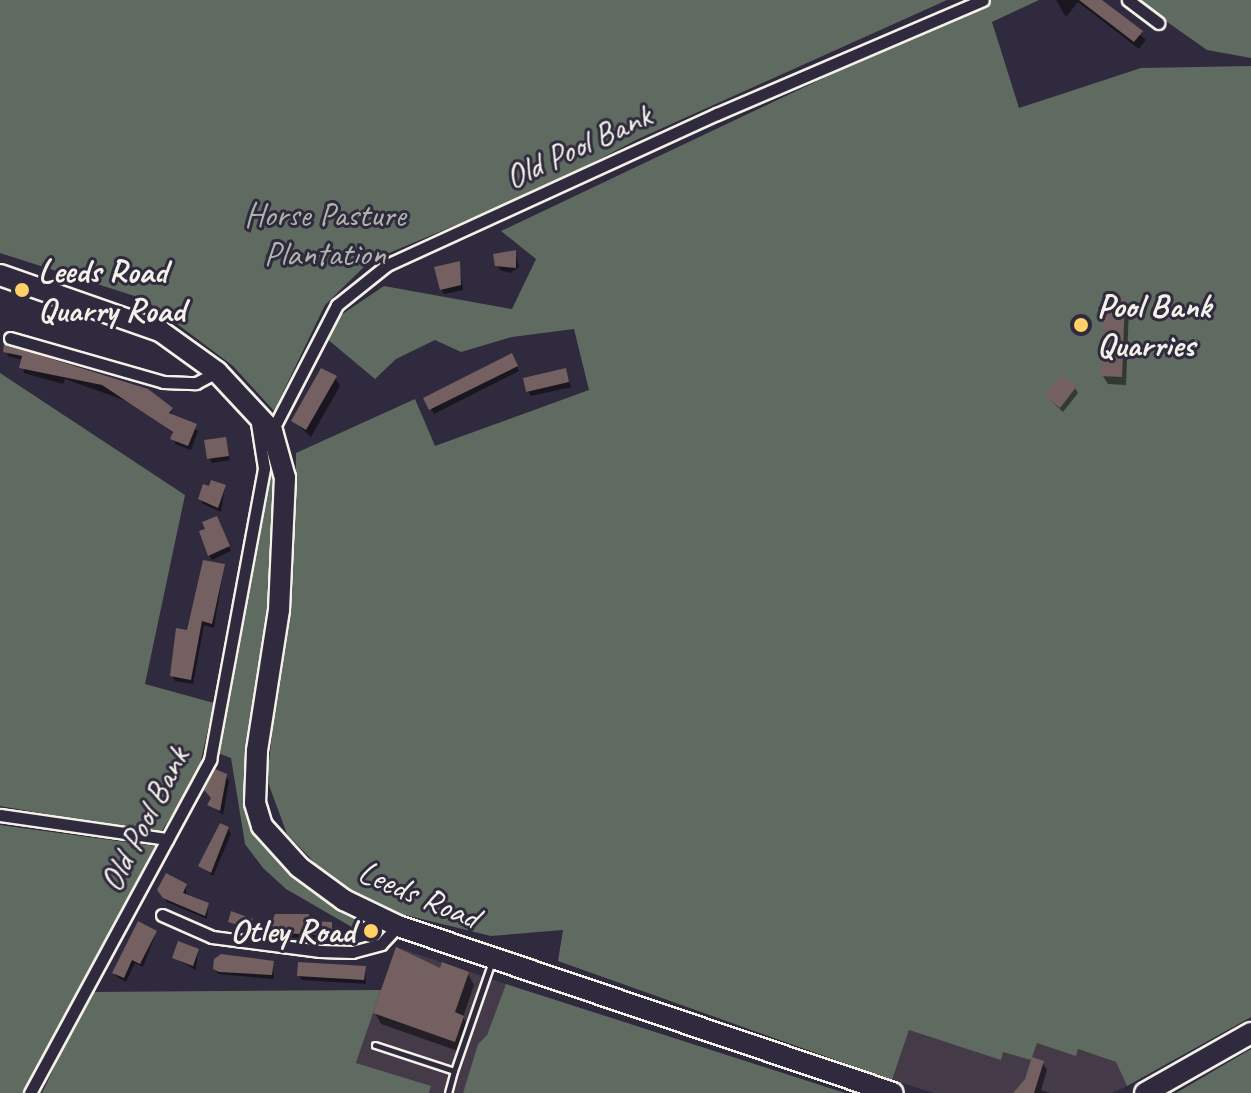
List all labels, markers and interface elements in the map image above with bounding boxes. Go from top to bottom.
street label: Old Pool Bank [498,94,658,198]
park label: Horse Pasture Plantation [244,194,406,274]
place label: Leeds Road Quarry Road [38,250,184,330]
marker: Leeds Road Quarry Road [13,281,31,299]
place label: Pool Bank Quarries [1097,285,1212,364]
marker: Pool Bank Quarries [1072,316,1090,334]
street label: Old Pool Bank [90,739,198,899]
street label: Leeds Road [353,850,485,938]
place label: Otley Road [231,911,355,951]
marker: Otley Road [362,922,380,940]

